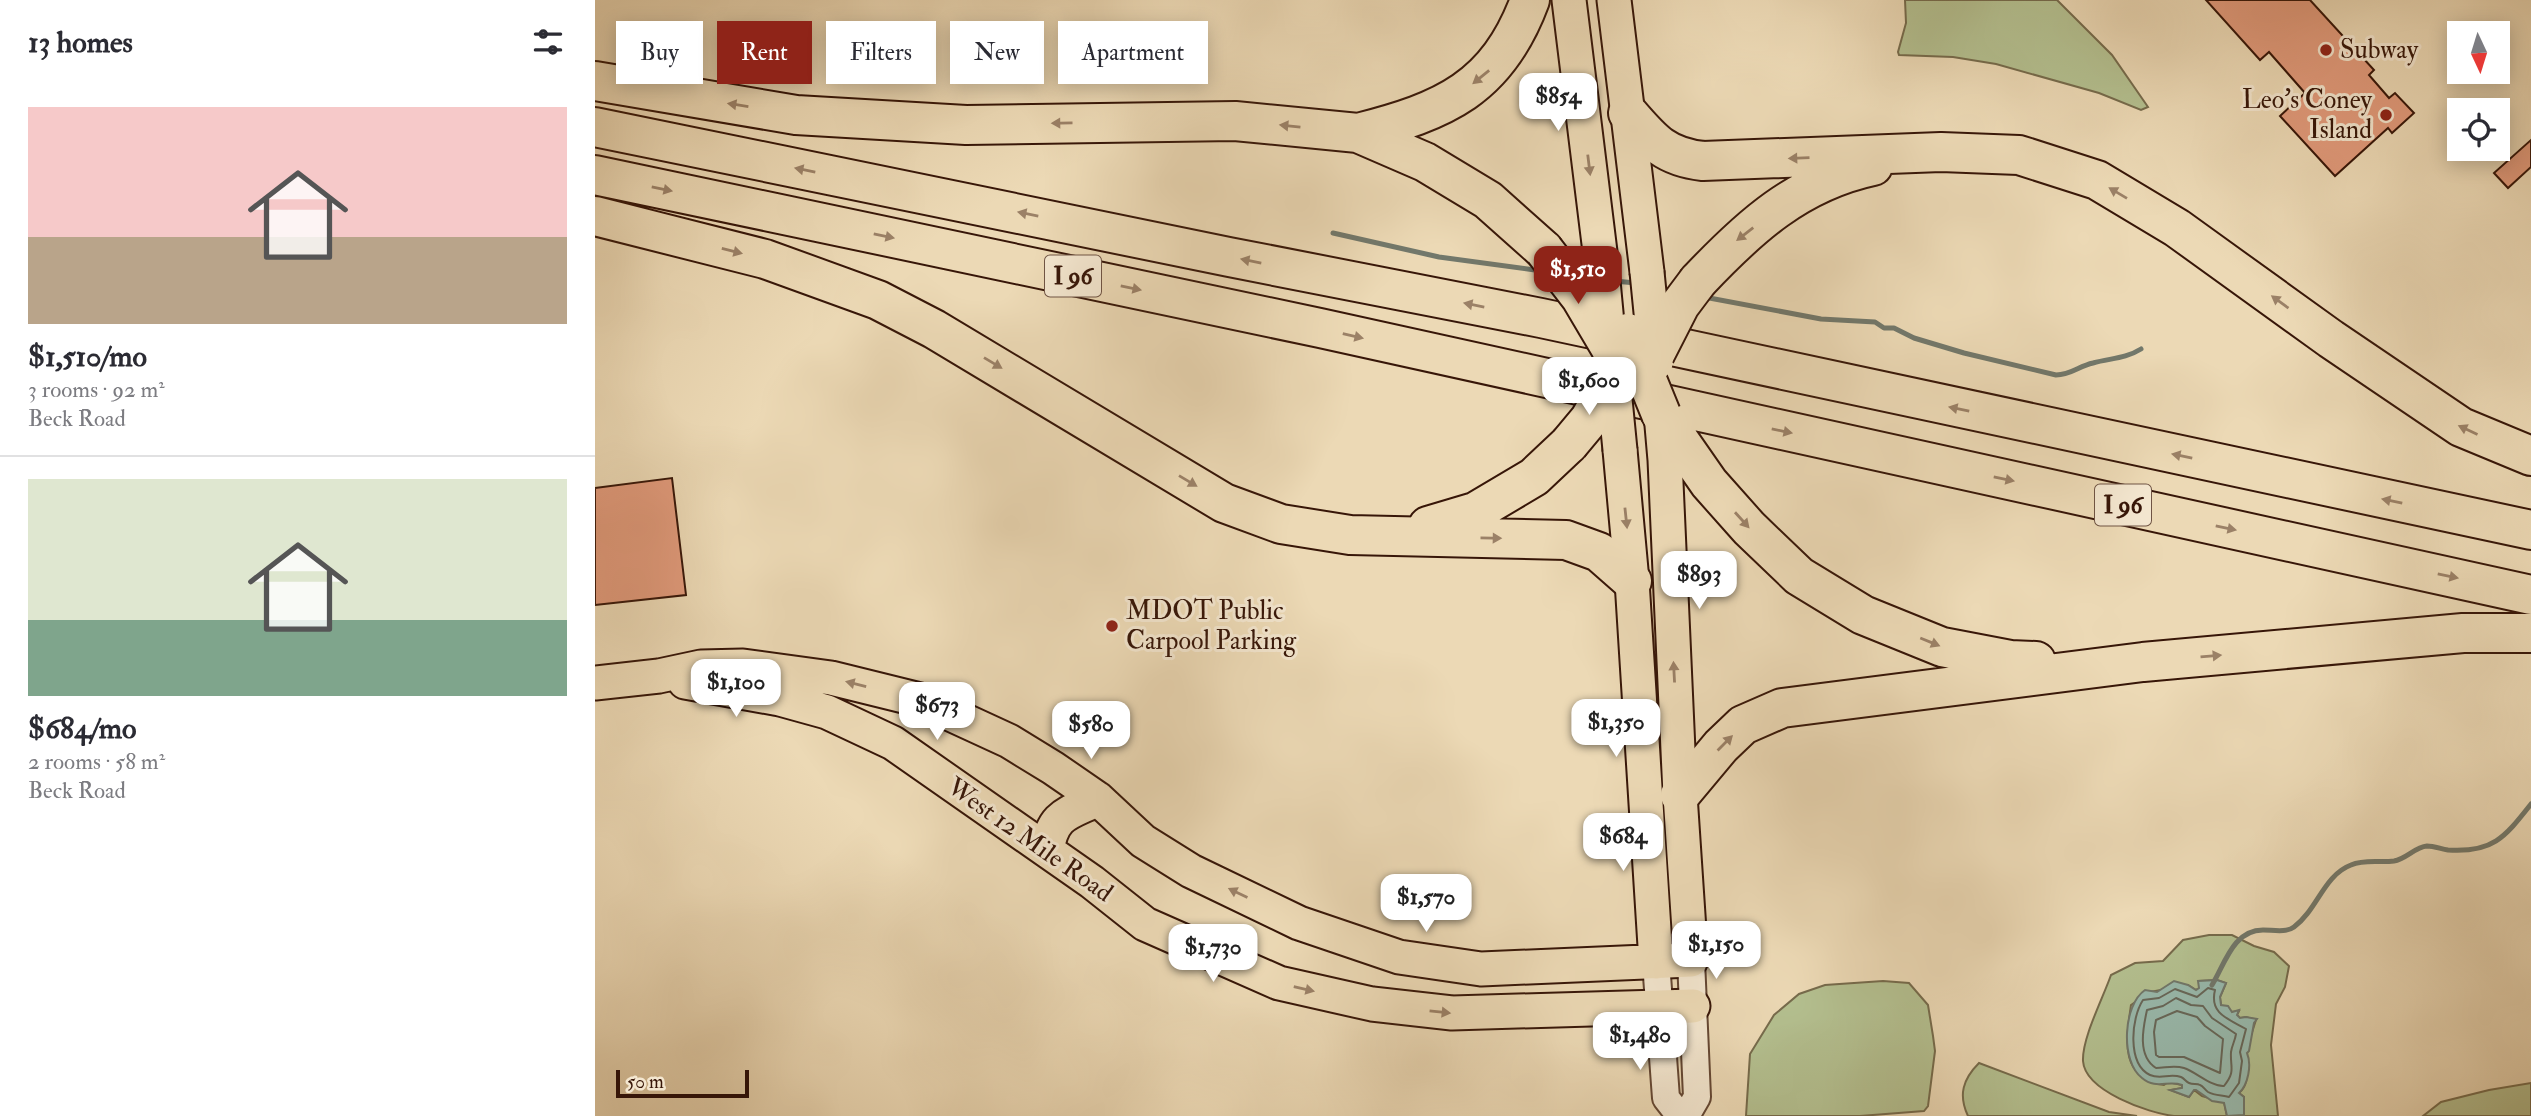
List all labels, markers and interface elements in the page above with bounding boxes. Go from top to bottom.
chip: Buy [616,21,703,84]
chip: Rent [717,21,812,84]
chip: Filters [826,21,936,84]
chip: New [950,21,1044,84]
chip: Apartment [1058,21,1208,84]
north arrow [2447,21,2509,84]
map controls [2447,21,2510,161]
icon: filters [529,23,567,61]
text: 13 homes [28,24,133,61]
place label: Subway [2340,34,2419,66]
marker: Subway [2318,42,2334,58]
one-way arrow [1473,70,1491,85]
pin: $854 [1517,74,1599,133]
text: $854 [1535,81,1581,110]
place label: Leo's Coney Island [2242,84,2373,146]
button: locate [2447,98,2510,161]
one-way arrow [727,99,749,110]
marker: Leo's Coney Island [2378,107,2394,123]
one-way arrow [1051,118,1073,129]
one-way arrow [1278,121,1300,132]
icon: home [235,152,361,278]
one-way arrow [1788,152,1810,163]
one-way arrow [1584,154,1595,176]
one-way arrow [794,164,816,175]
one-way arrow [651,183,673,194]
one-way arrow [2108,186,2127,199]
one-way arrow [1017,209,1039,220]
one-way arrow [1737,226,1755,241]
one-way arrow [873,230,895,241]
one-way arrow [721,246,743,257]
pin: $1,510 [1521,246,1635,306]
text: $1,510 [1550,254,1606,283]
road number: I 96 [1045,256,1101,296]
one-way arrow [1240,256,1262,267]
one-way arrow [1120,282,1142,293]
one-way arrow [2271,295,2289,309]
one-way arrow [1463,300,1485,311]
one-way arrow [1342,330,1364,341]
text: $1,510/mo [28,338,147,375]
one-way arrow [984,357,1003,370]
pin: $1,600 [1532,358,1646,417]
text: $1,600 [1558,365,1620,394]
text: 3 rooms · 92 m² [28,375,165,404]
one-way arrow [1948,403,1970,414]
text: Beck Road [28,404,126,433]
one-way arrow [2458,424,2478,435]
one-way arrow [1771,425,1793,436]
one-way arrow [2171,451,2193,462]
one-way arrow [1179,474,1198,487]
one-way arrow [1993,474,2015,485]
road number: I 96 [2095,484,2151,526]
one-way arrow [2381,495,2403,506]
one-way arrow [1621,508,1632,530]
one-way arrow [1733,511,1749,528]
one-way arrow [2215,522,2237,533]
icon: home [235,524,361,650]
one-way arrow [1481,532,1503,544]
pin: $893 [1658,552,1740,611]
text: $893 [1677,559,1721,588]
one-way arrow [2437,571,2459,582]
place label: MDOT Public Carpool Parking [1126,595,1297,658]
marker: MDOT Public Carpool Parking [1104,618,1120,634]
one-way arrow [1919,637,1940,648]
one-way arrow [2200,650,2222,661]
pin: $1,100 [679,660,793,719]
one-way arrow [1669,661,1680,683]
text: $1,100 [707,667,765,696]
one-way arrow [845,678,867,689]
pin: $673 [896,682,978,742]
text: $673 [915,690,959,719]
pin: $1,350 [1559,700,1673,759]
pin: $580 [1050,702,1132,761]
text: $1,350 [1587,707,1645,736]
text: $580 [1068,709,1114,738]
text: $684/mo [28,710,136,747]
one-way arrow [1716,735,1733,752]
text: 2 rooms · 58 m² [28,747,165,776]
street label: West 12 Mile Road [940,770,1119,909]
text: Beck Road [28,776,126,805]
pin: $684 [1582,814,1664,873]
text: $684 [1599,821,1647,850]
pin: $1,570 [1369,874,1483,934]
text: $1,570 [1397,882,1455,911]
one-way arrow [1228,887,1248,899]
pin: $1,150 [1659,922,1773,981]
pin: $1,730 [1156,925,1270,984]
text: $1,150 [1688,929,1744,958]
text: $1,730 [1185,932,1242,961]
one-way arrow [1293,984,1315,995]
one-way arrow [1429,1006,1451,1017]
pin: $1,480 [1583,1012,1697,1072]
text: $1,480 [1609,1020,1671,1049]
scale bar [616,1067,749,1099]
text: 50 m [627,1070,664,1094]

